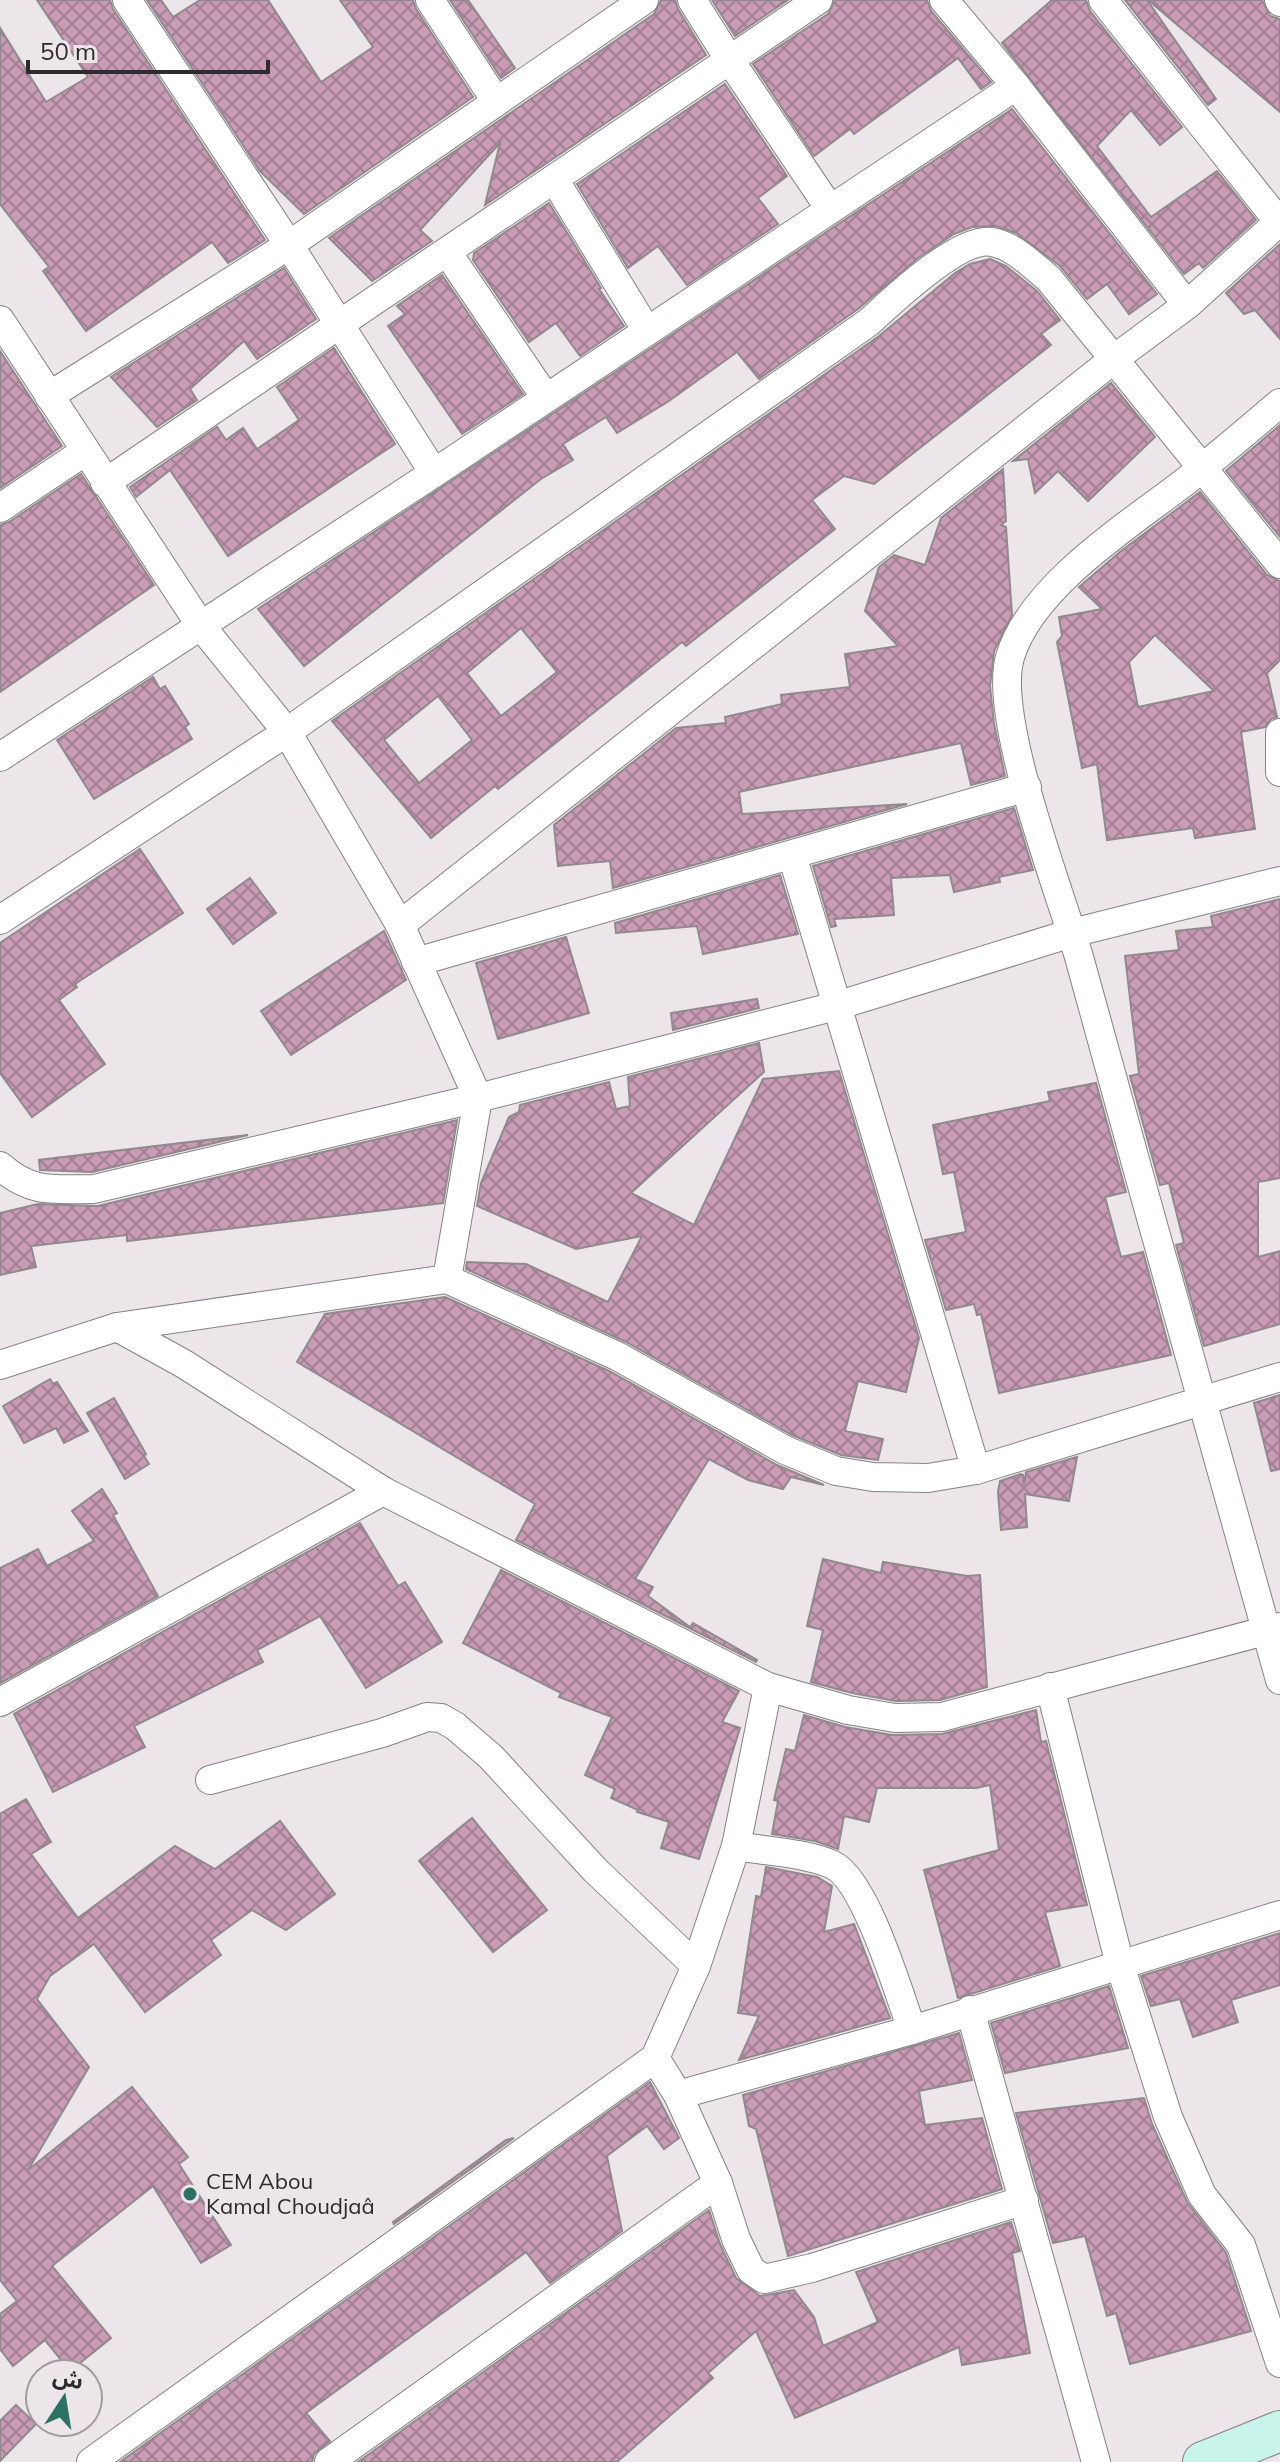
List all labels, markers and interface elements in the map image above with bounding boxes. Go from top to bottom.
scale bar [28,24,268,74]
text: 50 m [40,36,96,66]
place label: CEM Abou Kamal Choudjaâ [206,2167,375,2220]
marker: CEM Abou Kamal Choudjaâ [181,2185,199,2203]
north arrow [24,2358,104,2438]
text: ش [51,2362,86,2395]

